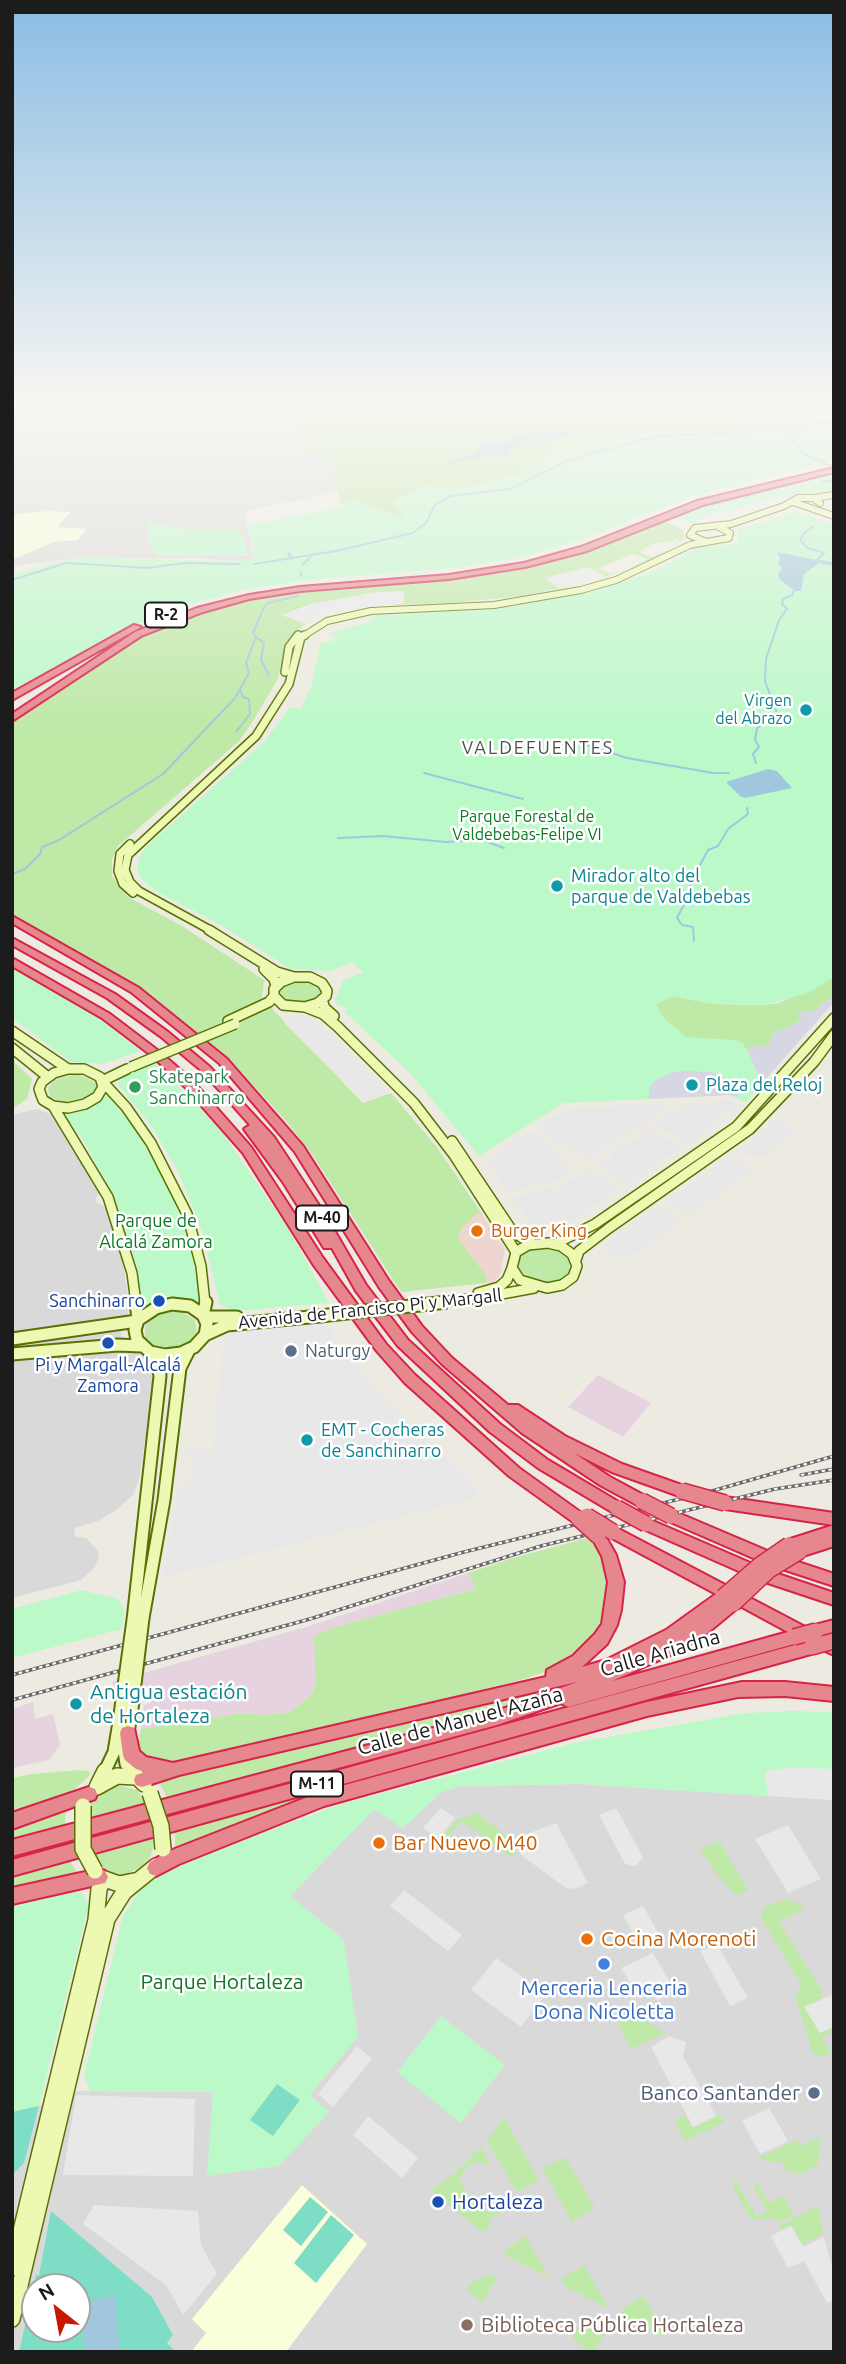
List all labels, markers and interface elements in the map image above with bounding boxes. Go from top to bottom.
road number: R-2 [145,602,187,628]
place label: Virgen del Abrazo [715,691,792,729]
marker: Virgen del Abrazo [798,702,814,718]
district label: VALDEFUENTES [463,737,613,759]
park label: Parque Forestal de Valdebebas-Felipe VI [452,807,602,845]
place label: Mirador alto del parque de Valdebebas [571,865,751,908]
marker: Mirador alto del parque de Valdebebas [549,878,565,894]
place label: Skatepark Sanchinarro [149,1066,245,1108]
place label: Plaza del Reloj [706,1074,822,1096]
marker: Plaza del Reloj [684,1077,700,1093]
marker: Skatepark Sanchinarro [127,1079,143,1095]
road number: M-40 [296,1206,348,1230]
park label: Parque de Alcalá Zamora [99,1210,213,1252]
place label: Burger King [491,1220,587,1242]
marker: Burger King [469,1223,485,1239]
street label: Avenida de Francisco Pi y Margall [237,1284,503,1334]
place label: Sanchinarro [49,1290,145,1312]
marker: Sanchinarro [151,1293,167,1309]
marker: Pi y Margall-Alcalá Zamora [100,1335,116,1351]
place label: Naturgy [305,1340,370,1362]
marker: Naturgy [283,1343,299,1359]
place label: Pi y Margall-Alcalá Zamora [35,1354,181,1396]
place label: EMT - Cocheras de Sanchinarro [321,1419,444,1462]
marker: EMT - Cocheras de Sanchinarro [299,1432,315,1448]
street label: Calle Ariadna [597,1624,723,1682]
place label: Antigua estación de Hortaleza [90,1679,248,1729]
street label: Calle de Manuel Azaña [354,1681,566,1761]
marker: Antigua estación de Hortaleza [68,1696,84,1712]
road number: M-11 [291,1772,343,1797]
place label: Bar Nuevo M40 [393,1830,538,1856]
marker: Bar Nuevo M40 [371,1835,387,1851]
place label: Cocina Morenoti [601,1926,756,1952]
marker: Cocina Morenoti [579,1931,595,1947]
marker: Merceria Lenceria Dona Nicoletta [596,1956,612,1972]
park label: Parque Hortaleza [140,1969,304,1995]
place label: Merceria Lenceria Dona Nicoletta [520,1975,688,2025]
place label: Banco Santander [640,2080,800,2106]
marker: Banco Santander [806,2085,822,2101]
place label: Hortaleza [452,2189,543,2215]
marker: Hortaleza [430,2194,446,2210]
north arrow [21,2273,91,2343]
text: N [34,2279,58,2305]
place label: Biblioteca Pública Hortaleza [481,2312,744,2338]
marker: Biblioteca Pública Hortaleza [459,2317,475,2333]

